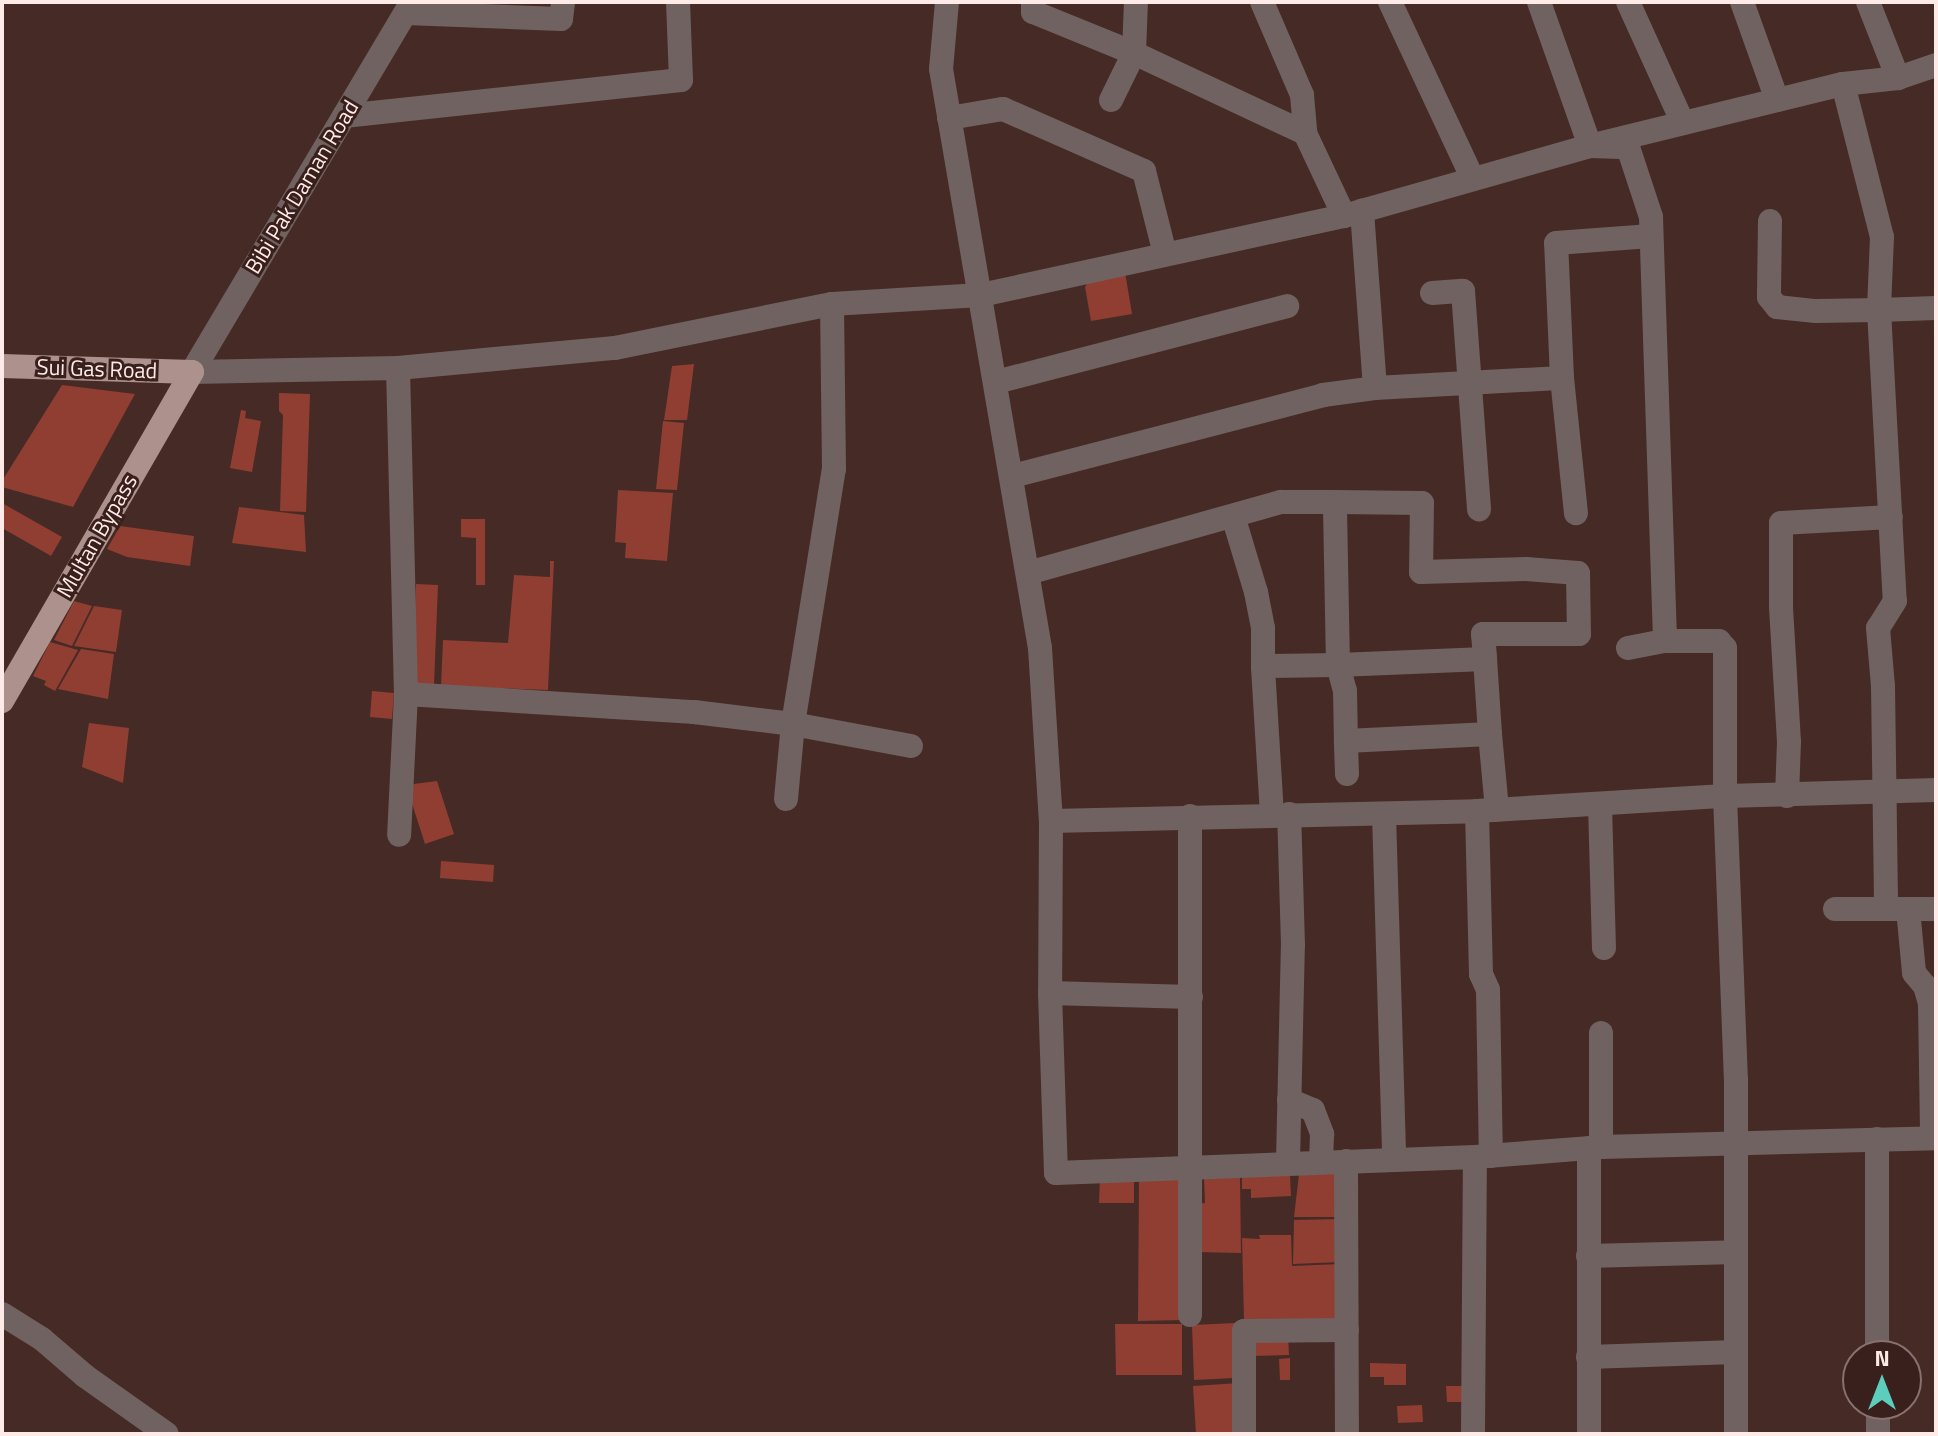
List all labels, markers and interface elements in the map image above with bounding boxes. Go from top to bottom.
street label: Bibi Pak Daman Road [240,95,364,279]
street label: Sui Gas Road [36,354,158,384]
street label: Multan Bypass [51,470,143,602]
north arrow [1842,1340,1922,1420]
text: N [1874,1341,1890,1375]

